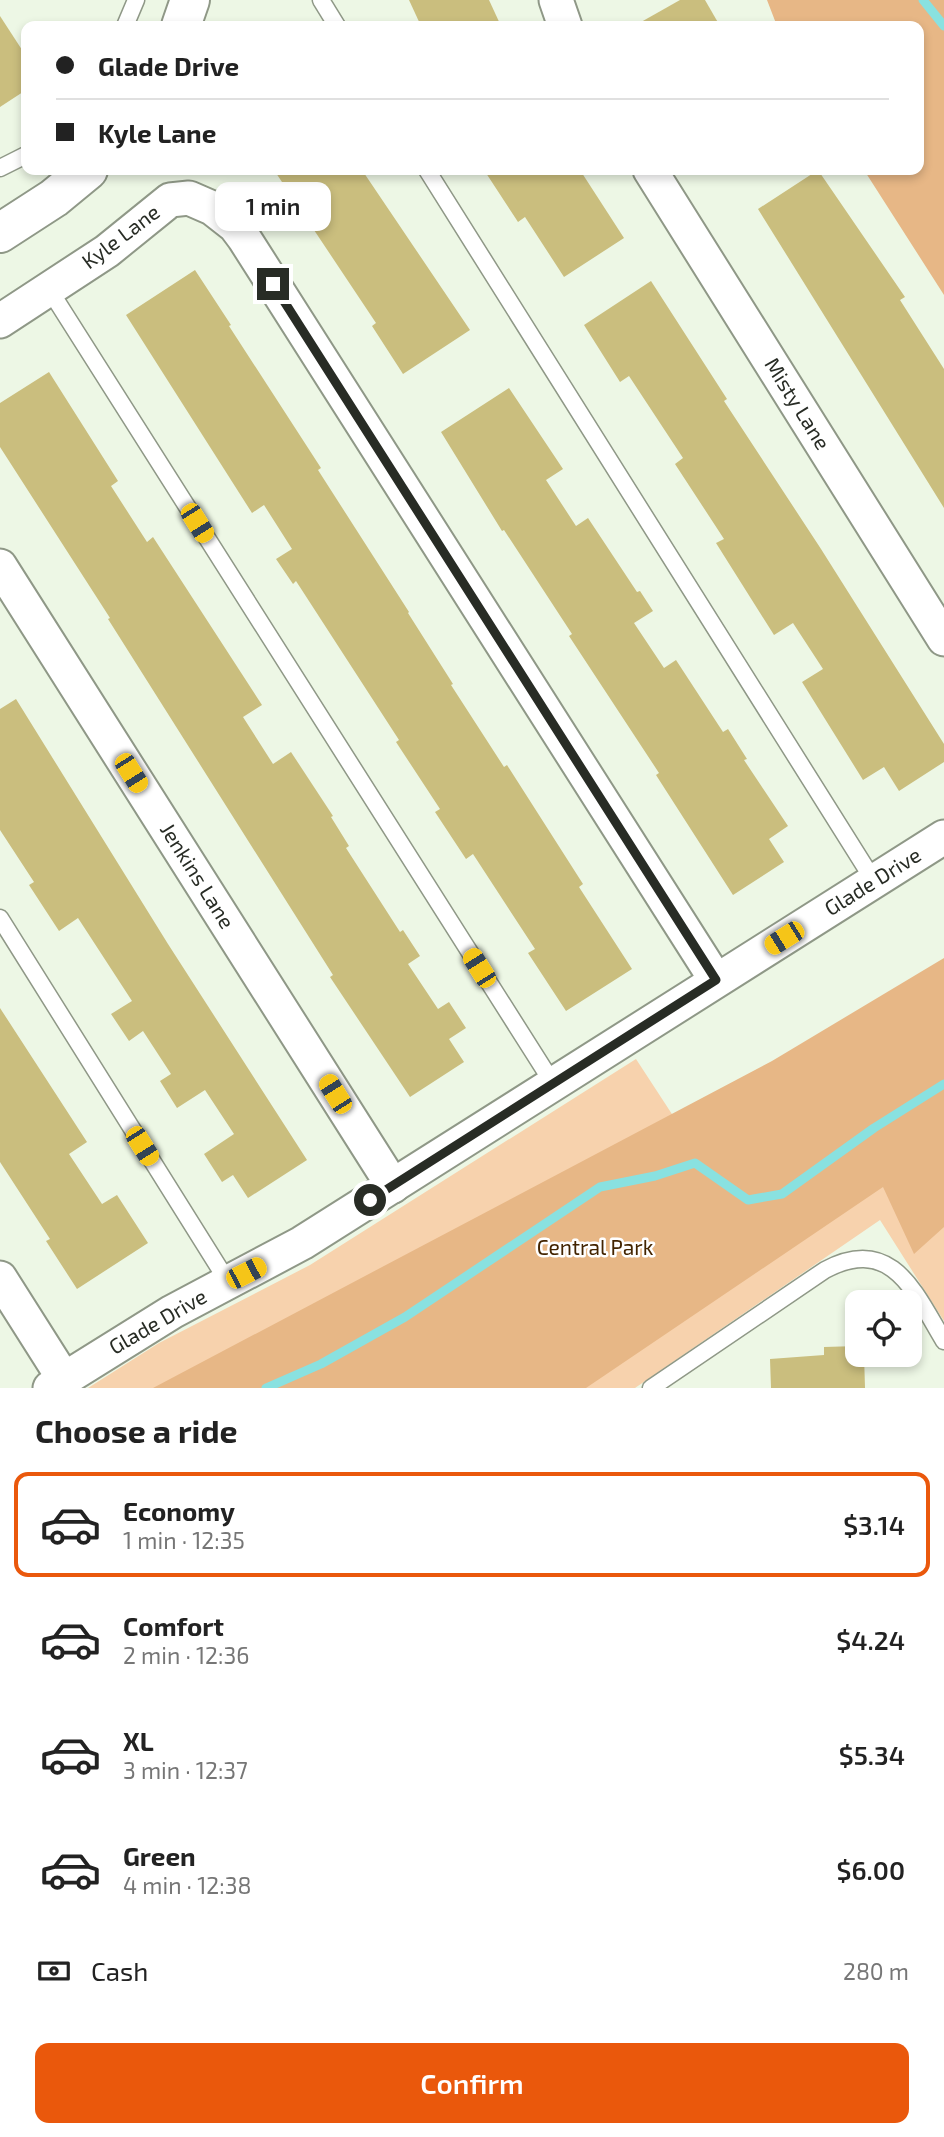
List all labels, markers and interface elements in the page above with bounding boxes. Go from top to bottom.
text: Glade Drive [98,50,239,81]
text: Kyle Lane [98,117,216,148]
callout: 1 min [215,182,331,232]
text: 1 min [246,192,300,220]
street label: Kyle Lane [76,198,164,273]
route end [257,268,289,300]
street label: Misty Lane [760,353,836,454]
car [177,500,218,546]
car [111,750,152,796]
street label: Jenkins Lane [156,818,241,933]
street label: Glade Drive [819,841,925,920]
car [761,918,808,958]
car [459,945,500,991]
car [315,1071,356,1117]
car [122,1123,163,1169]
route start [354,1184,386,1216]
park label: Central Park [537,1234,654,1259]
car [223,1254,270,1292]
street label: Glade Drive [104,1283,211,1359]
map controls [845,1290,922,1367]
button: locate [845,1290,922,1367]
text: Choose a ride [35,1411,238,1449]
icon: car [39,1493,102,1556]
text: Economy [123,1495,235,1526]
text: $3.14 [843,1509,905,1540]
text: 1 min · 12:35 [123,1526,245,1554]
icon: car [39,1608,102,1671]
text: Comfort [123,1610,224,1641]
text: $4.24 [836,1624,905,1655]
text: 2 min · 12:36 [123,1641,249,1669]
icon: car [39,1723,102,1786]
text: XL [123,1725,154,1756]
text: $5.34 [839,1739,905,1770]
text: 3 min · 12:37 [123,1756,248,1784]
icon: car [39,1838,102,1901]
text: Green [123,1840,196,1871]
text: $6.00 [837,1854,905,1885]
text: 4 min · 12:38 [123,1871,251,1899]
icon: cash [35,1952,73,1990]
text: Cash [91,1955,148,1986]
text: 280 m [843,1957,909,1985]
button: Confirm [35,2043,909,2123]

